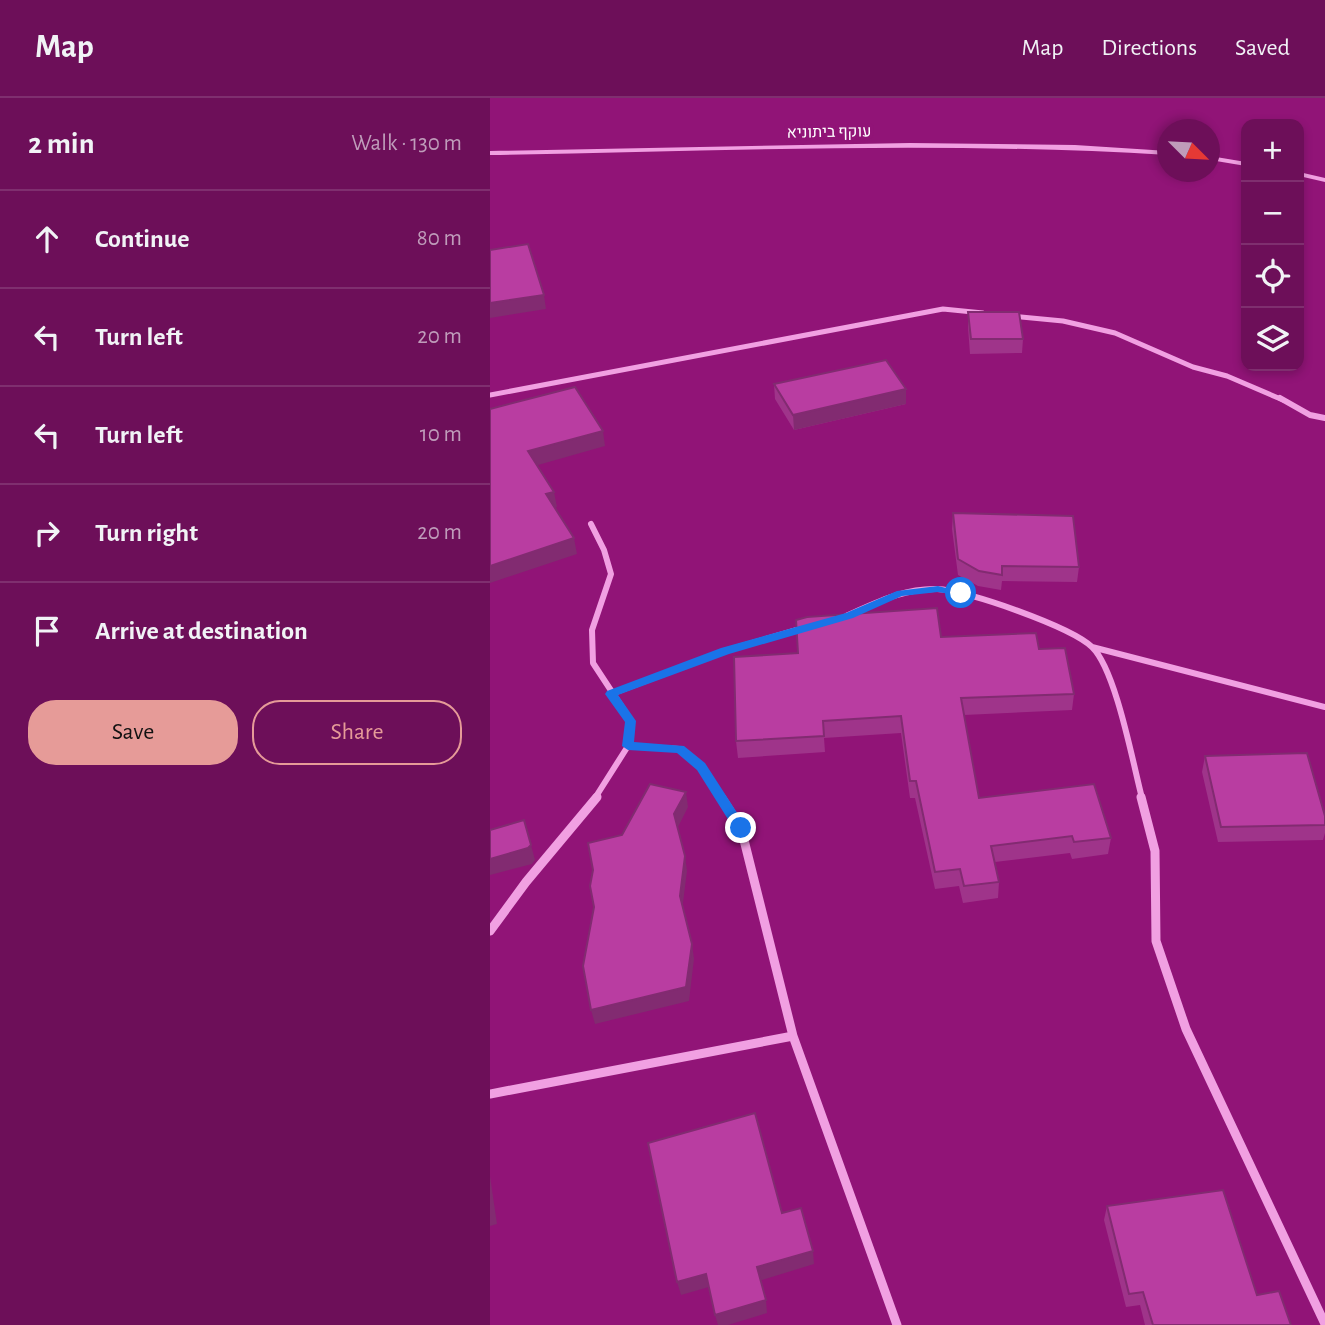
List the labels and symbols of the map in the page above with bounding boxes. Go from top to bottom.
north arrow [1157,119,1220,182]
street label: עוקף ביתוניא [786,123,872,141]
route start [945,577,976,608]
route end [725,812,756,843]

